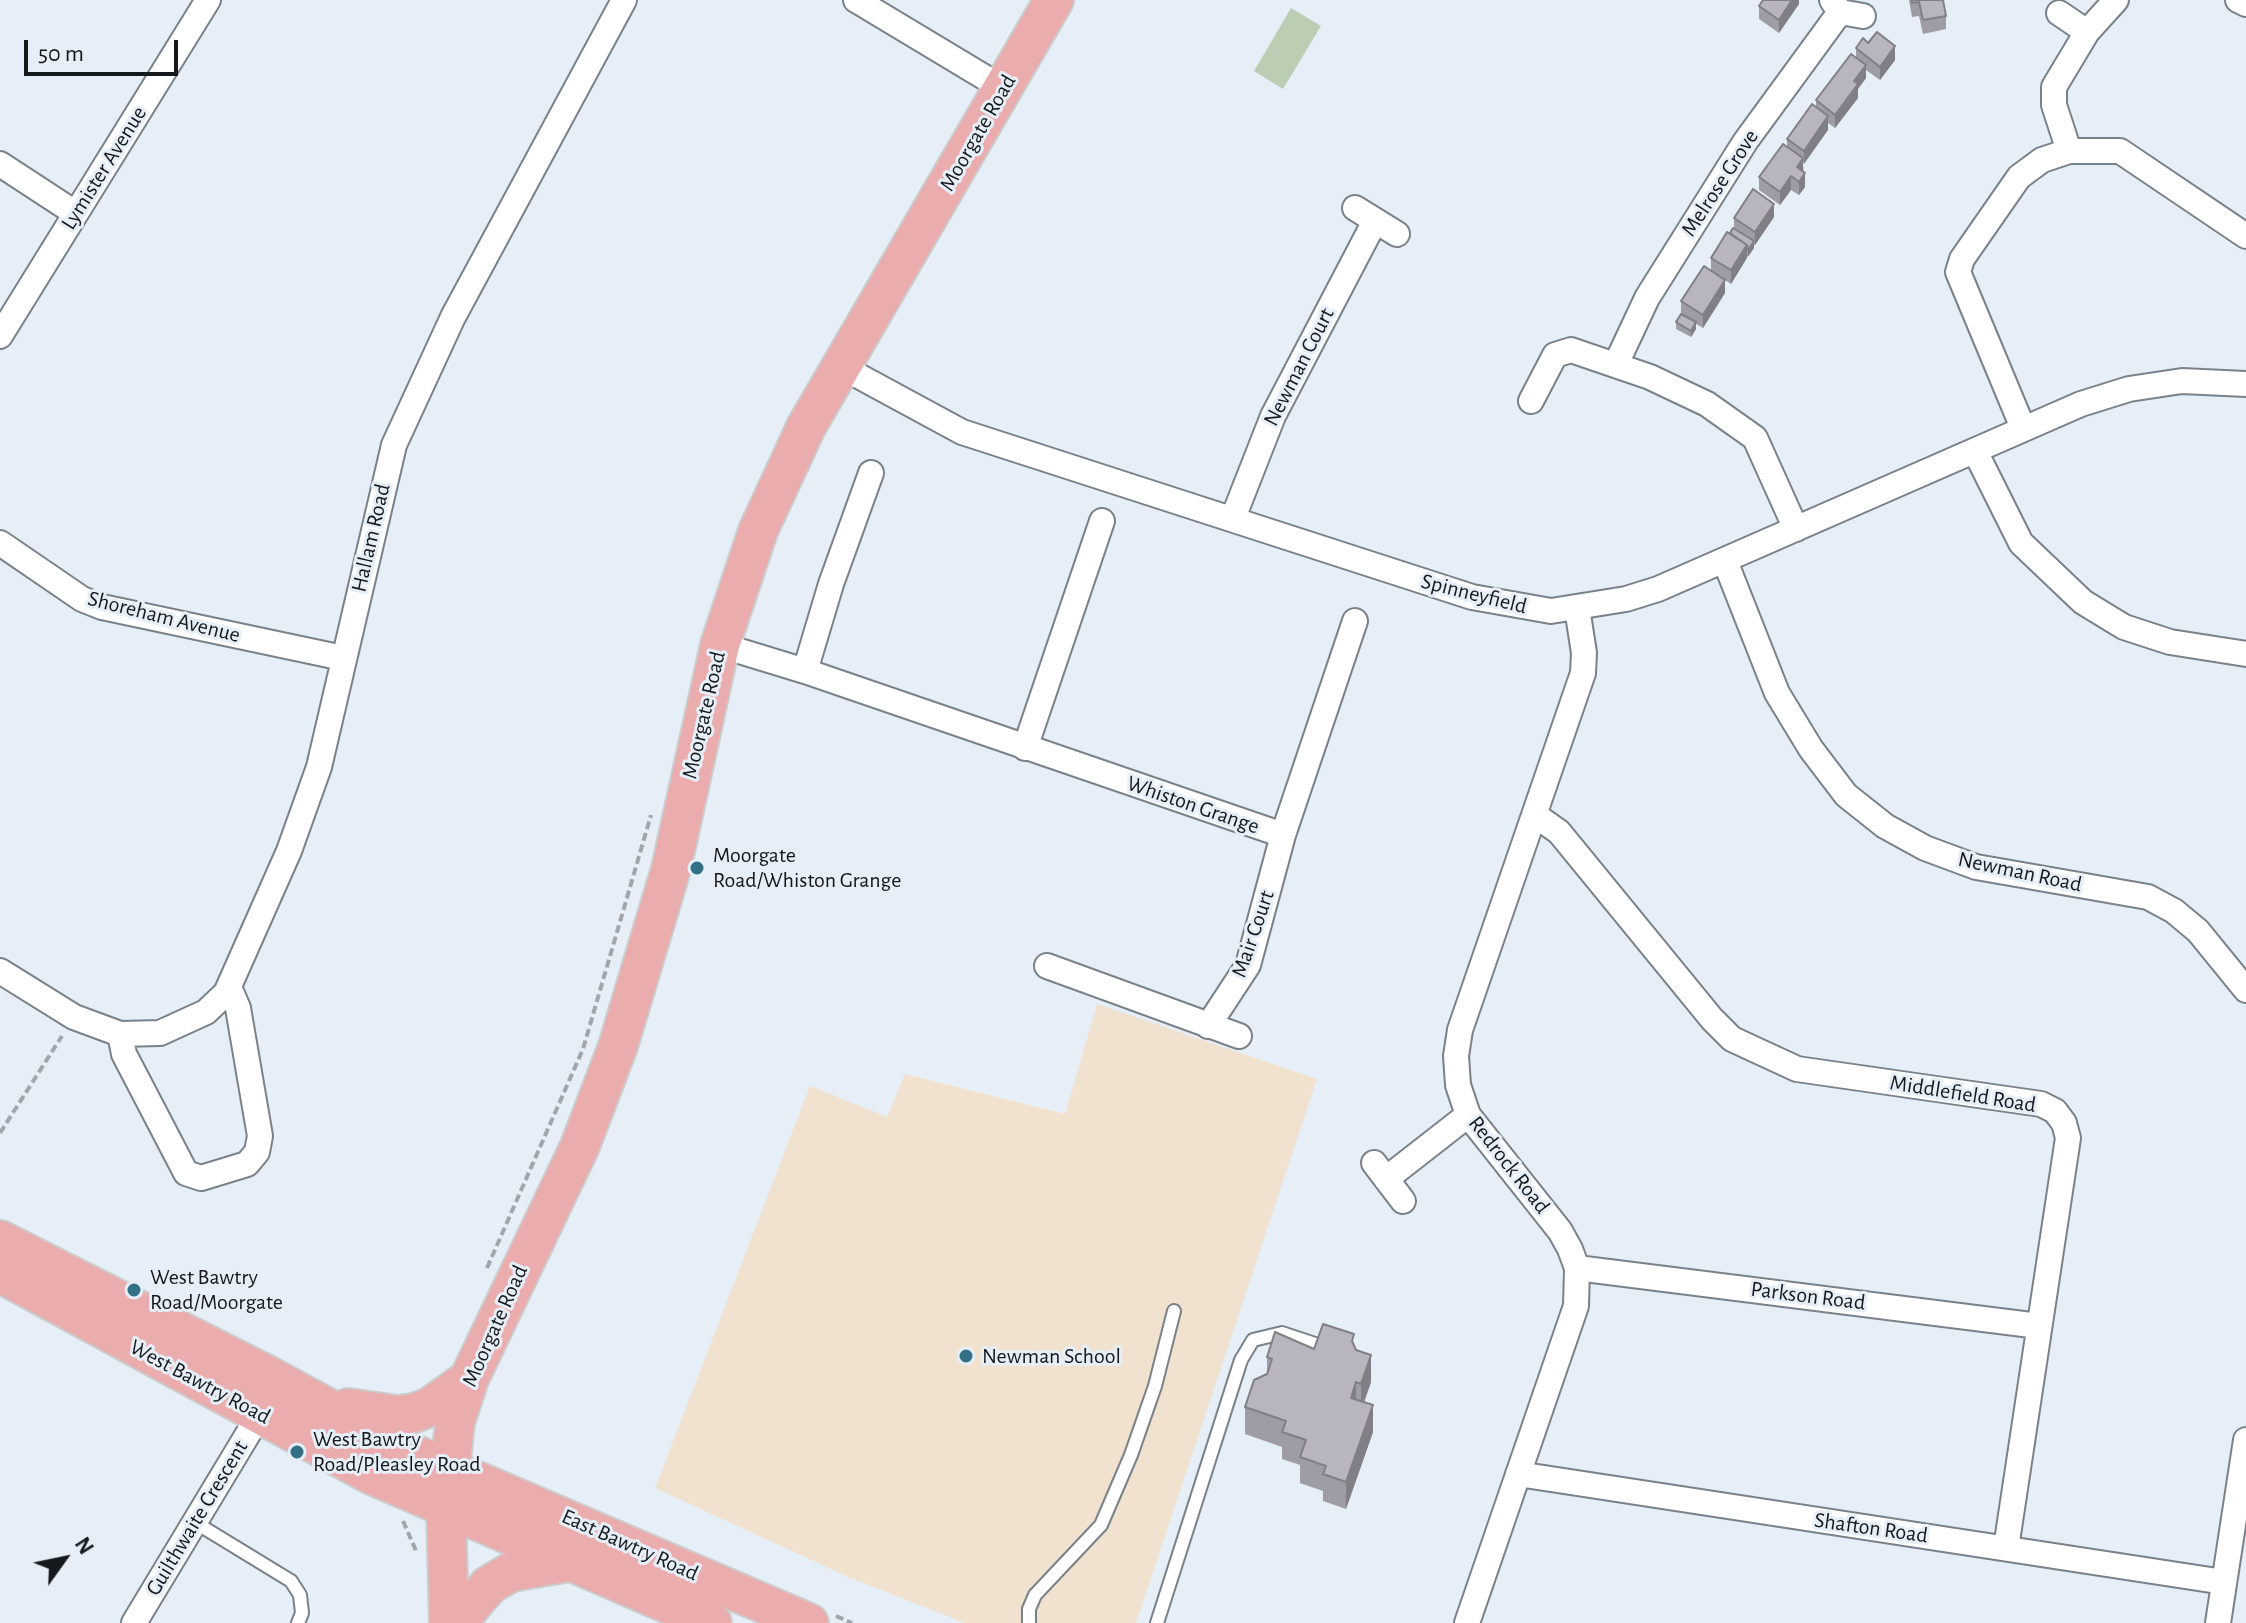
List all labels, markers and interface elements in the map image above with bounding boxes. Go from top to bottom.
scale bar [28,24,182,74]
text: 50 m [38,42,84,66]
street label: Moorgate Road [934,70,1022,196]
street label: Lymister Avenue [55,101,153,235]
street label: Melrose Grove [1676,125,1764,241]
street label: Newman Court [1258,304,1340,430]
street label: Hallam Road [346,481,396,595]
street label: Spinneyfield [1418,568,1530,620]
street label: Shoreham Avenue [85,585,243,649]
street label: Moorgate Road [676,649,732,781]
street label: Whiston Grange [1123,770,1263,840]
place label: Moorgate Road/Whiston Grange [713,842,901,894]
street label: Newman Road [1956,846,2084,898]
marker: Moorgate Road/Whiston Grange [688,859,706,877]
street label: Mair Court [1226,887,1280,981]
street label: Middlefield Road [1888,1069,2038,1119]
street label: Redrock Road [1463,1111,1555,1219]
street label: Moorgate Road [456,1261,534,1391]
place label: West Bawtry Road/Moorgate [150,1264,283,1316]
street label: Parkson Road [1749,1276,1867,1316]
marker: West Bawtry Road/Moorgate [125,1281,143,1299]
street label: West Bawtry Road [125,1334,275,1430]
place label: Newman School [982,1343,1121,1369]
marker: Newman School [957,1347,975,1365]
place label: West Bawtry Road/Pleasley Road [313,1426,481,1478]
street label: Guilthwaite Crescent [140,1436,254,1600]
marker: West Bawtry Road/Pleasley Road [288,1443,306,1461]
street label: East Bawtry Road [558,1503,702,1587]
street label: Shafton Road [1813,1507,1929,1549]
north arrow [24,1519,104,1599]
text: N [71,1534,98,1558]

